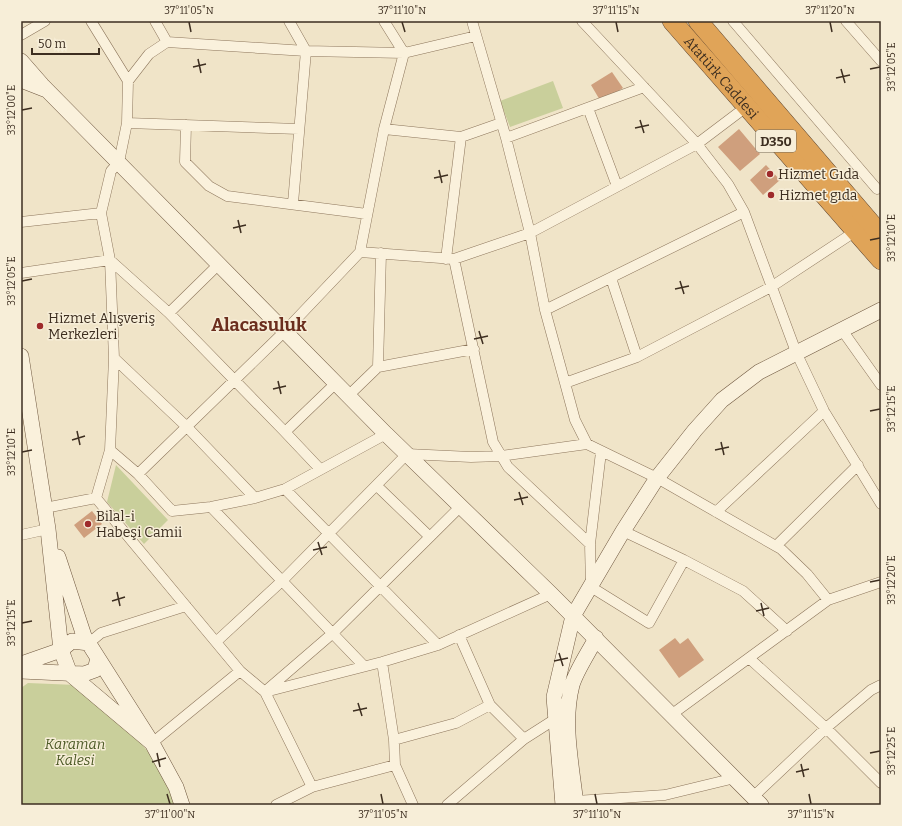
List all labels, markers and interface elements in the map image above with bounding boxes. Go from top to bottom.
text: 37°11'05"N [164,5,214,17]
text: 37°11'10"N [378,5,426,17]
text: 37°11'15"N [592,5,640,17]
text: 37°11'20"N [805,5,855,17]
scale bar [32,30,99,56]
street label: Atatürk Caddesi [680,33,762,123]
text: 50 m [38,37,67,51]
text: 33°12'05"E [886,42,898,92]
text: 33°12'00"E [6,85,18,135]
road number: D350 [756,130,796,152]
place label: Hizmet Gıda [778,166,860,183]
marker: Hizmet Gıda [765,169,775,179]
place label: Hizmet gıda [779,187,858,204]
marker: Hizmet gıda [766,190,776,200]
text: 33°12'10"E [886,214,898,262]
text: 33°12'05"E [6,256,18,306]
place label: Hizmet Alışveriş Merkezleri [48,310,155,343]
district label: Alacasuluk [211,314,307,336]
marker: Hizmet Alışveriş Merkezleri [35,321,45,331]
text: 33°12'15"E [886,386,898,432]
text: 33°12'10"E [6,428,18,476]
place label: Bilal-i Habeşi Camii [96,508,182,541]
marker: Bilal-i Habeşi Camii [83,519,93,529]
text: 33°12'20"E [886,555,898,605]
text: 33°12'15"E [6,600,18,646]
text: 33°12'25"E [886,727,898,775]
park label: Karaman Kalesi [45,736,105,769]
text: 37°11'00"N [145,809,195,821]
text: 37°11'05"N [358,809,408,821]
text: 37°11'10"N [573,809,621,821]
text: 37°11'15"N [787,809,835,821]

